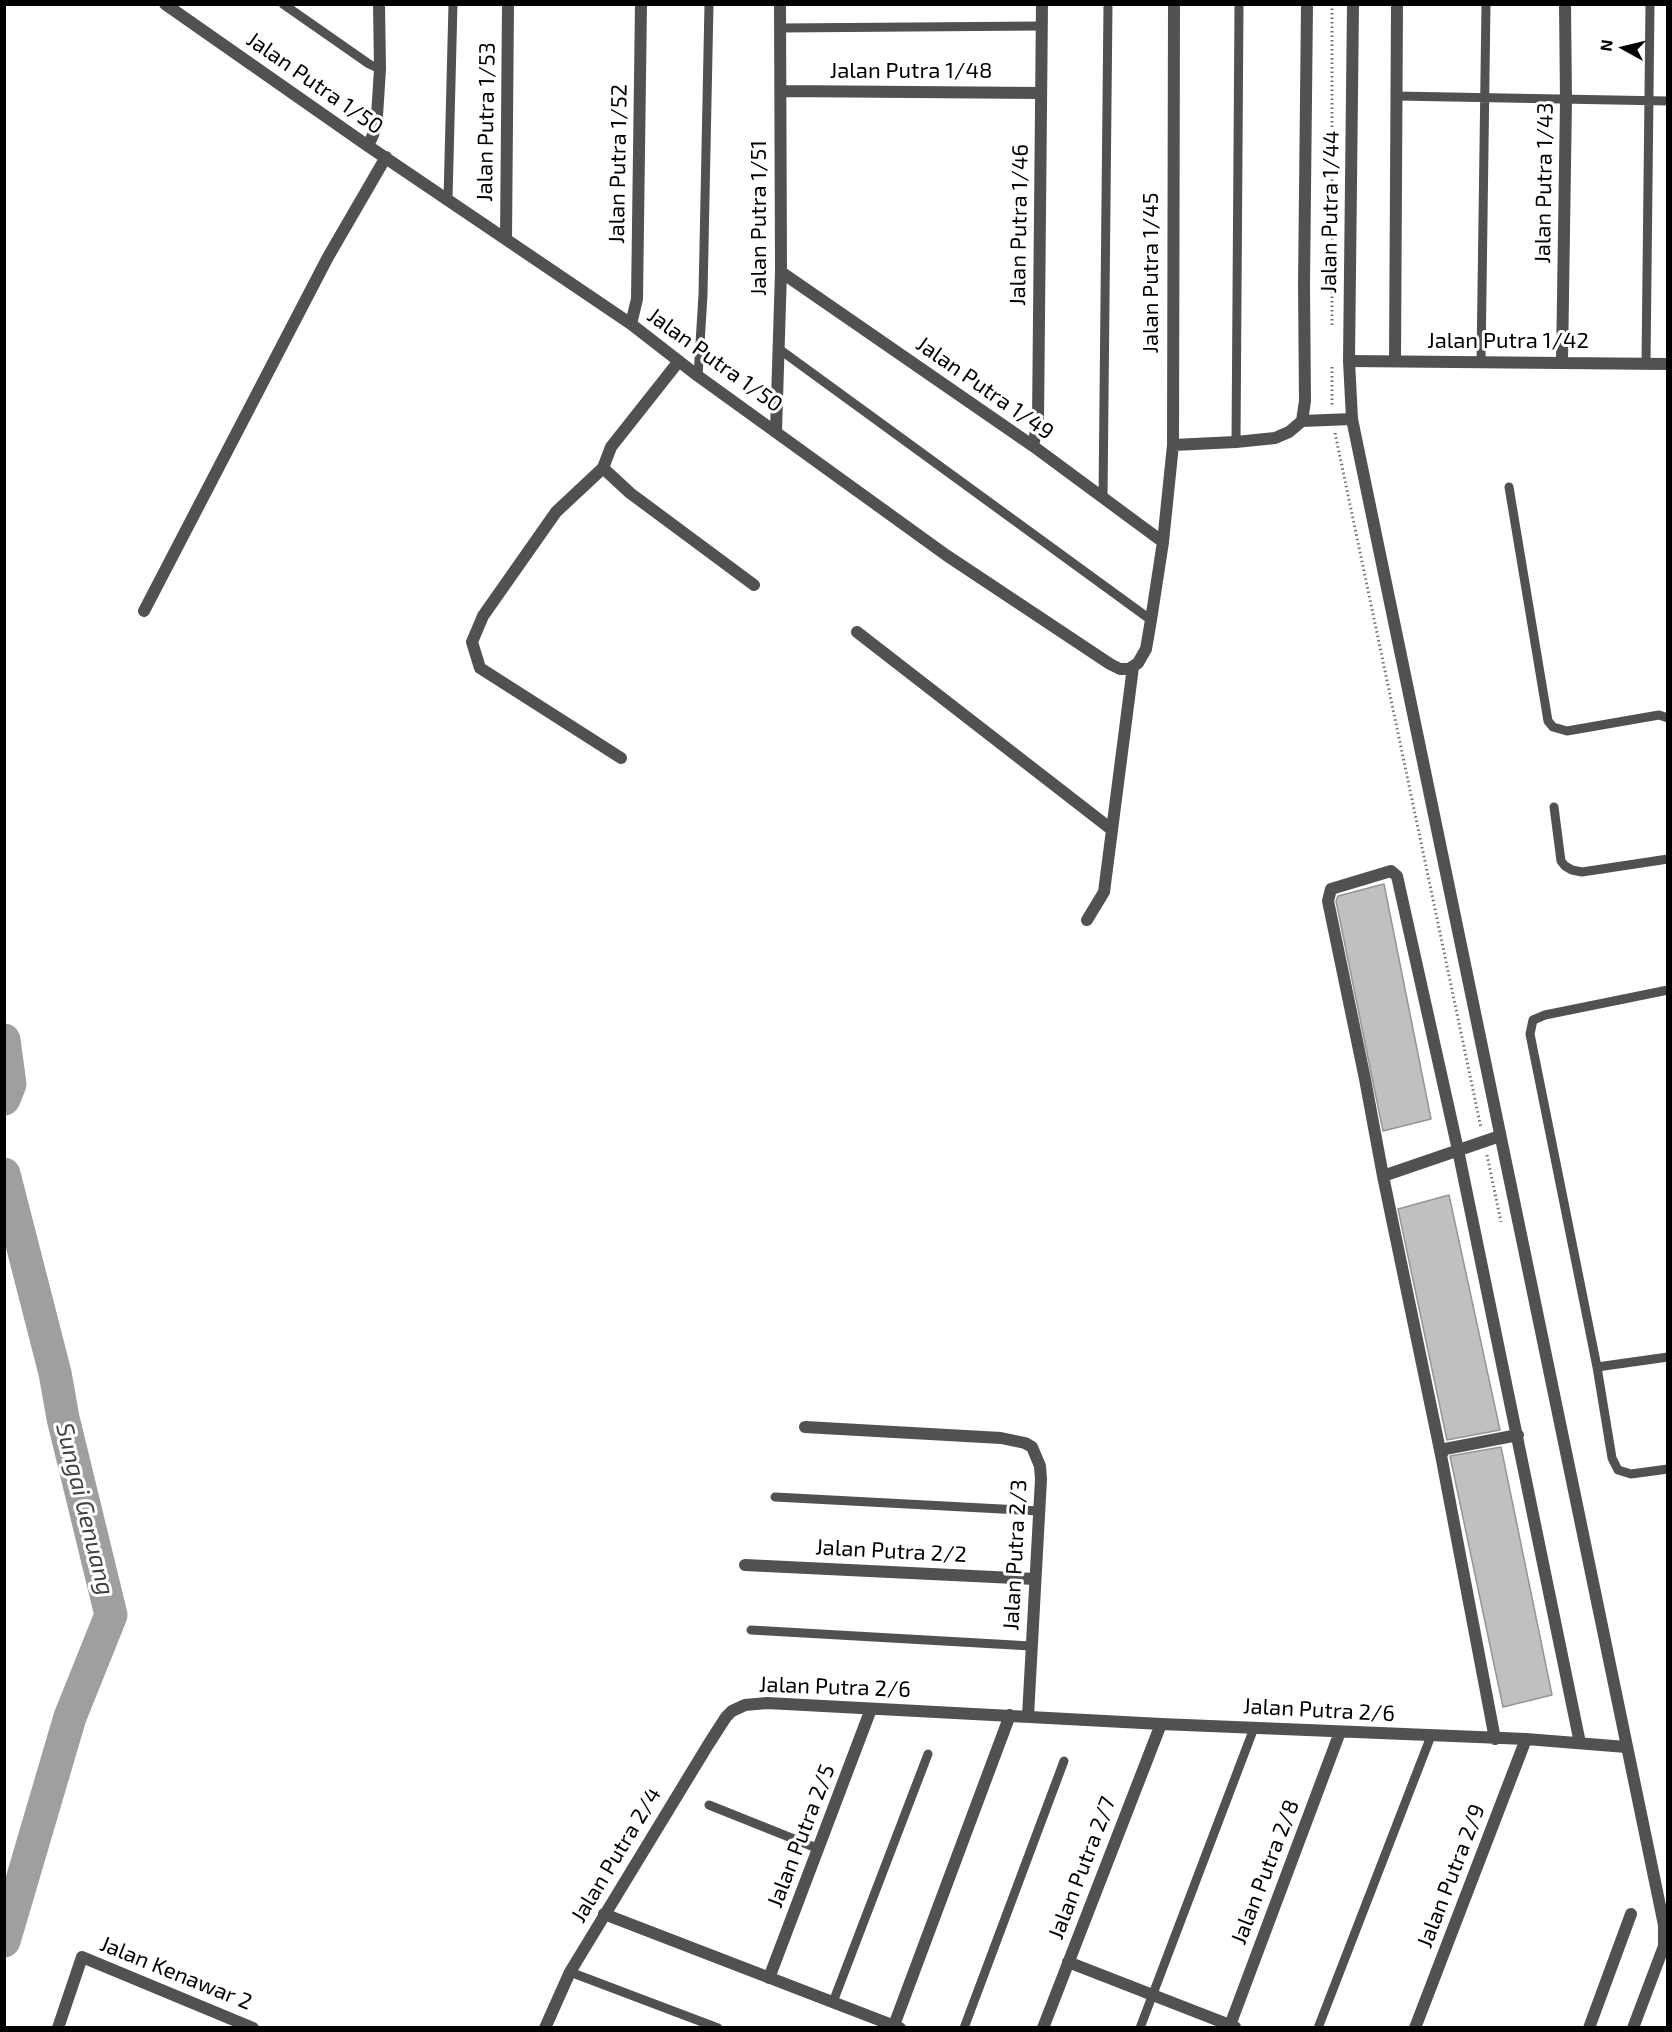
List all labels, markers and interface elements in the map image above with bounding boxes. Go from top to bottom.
north arrow [1594,18,1654,78]
street label: Jalan Putra 1/50 [242,26,388,140]
text: N [1595,38,1616,52]
street label: Jalan Putra 1/53 [471,42,501,202]
street label: Jalan Putra 1/48 [830,58,992,84]
street label: Jalan Putra 1/52 [603,84,633,244]
street label: Jalan Putra 1/43 [1529,102,1559,264]
street label: Jalan Putra 1/44 [1315,130,1345,294]
street label: Jalan Putra 1/51 [746,140,772,296]
street label: Jalan Putra 1/46 [1004,144,1034,306]
street label: Jalan Putra 1/45 [1138,192,1164,354]
street label: Jalan Putra 1/50 [642,302,788,418]
street label: Jalan Putra 1/42 [1427,328,1589,354]
street label: Jalan Putra 1/49 [911,331,1059,445]
water label: Sungai Genuang [50,1420,120,1598]
street label: Jalan Putra 2/3 [998,1479,1032,1631]
street label: Jalan Putra 2/2 [815,1534,967,1568]
street label: Jalan Putra 2/6 [759,1671,911,1703]
street label: Jalan Putra 2/6 [1242,1693,1396,1727]
street label: Jalan Putra 2/5 [762,1761,840,1911]
street label: Jalan Putra 2/4 [565,1783,667,1927]
street label: Jalan Putra 2/7 [1043,1793,1121,1943]
street label: Jalan Putra 2/8 [1225,1796,1305,1948]
street label: Jalan Putra 2/9 [1411,1800,1491,1952]
street label: Jalan Kenawar 2 [96,1931,256,2015]

